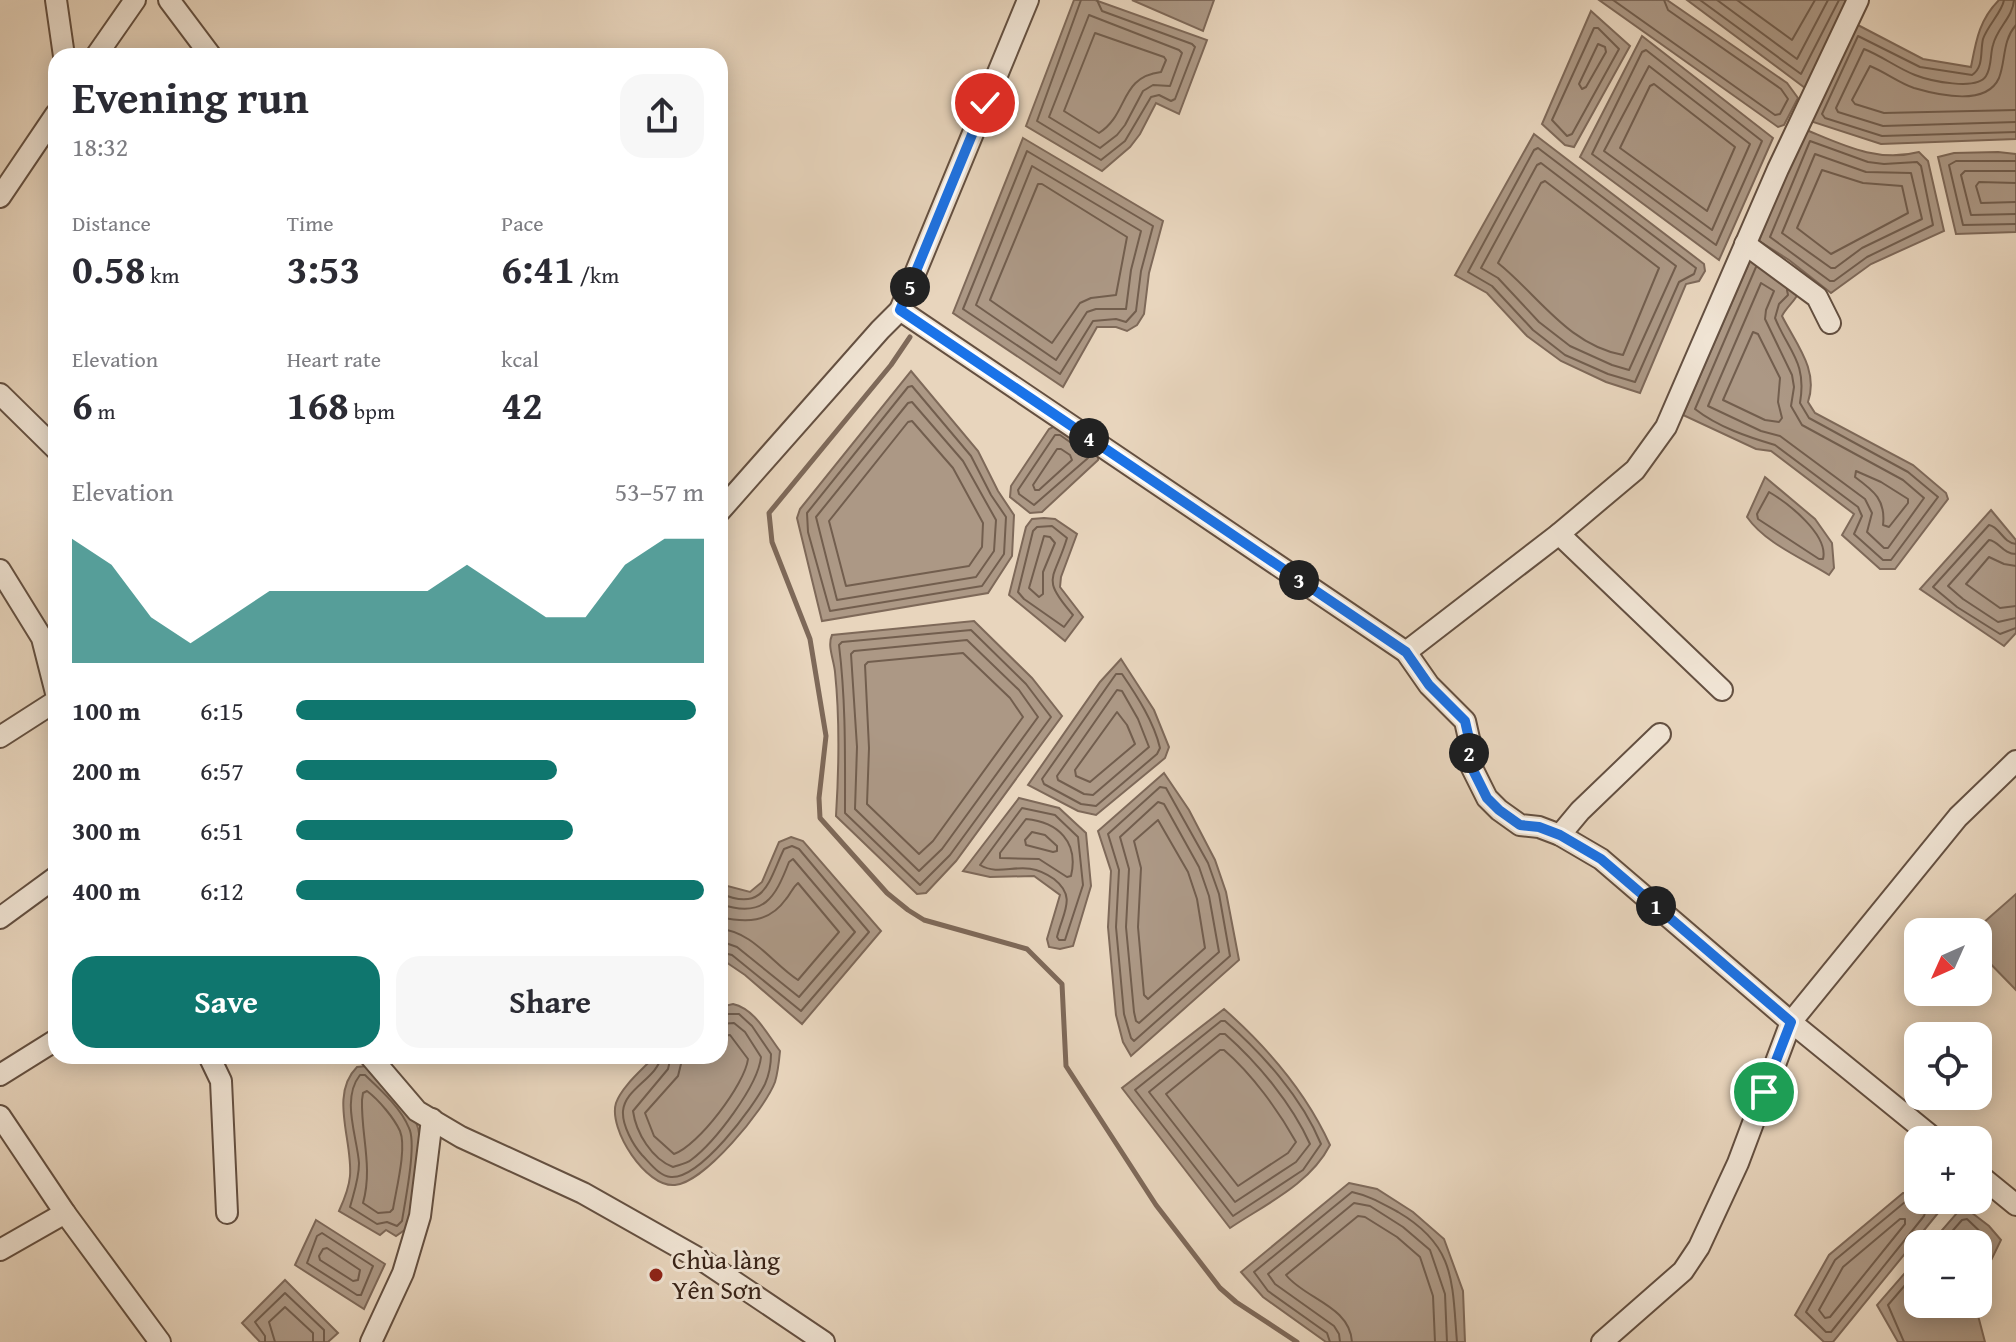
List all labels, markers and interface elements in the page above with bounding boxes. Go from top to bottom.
text: Evening run [72,65,309,129]
pin [951,69,1019,137]
button: share [620,74,704,158]
icon: check [963,81,1007,125]
text: 18:32 [72,127,128,166]
text: Distance [72,207,151,239]
text: Time [287,207,333,239]
text: Pace [501,207,544,239]
text: 0.58 [72,239,145,298]
text: 3:53 [287,239,360,298]
text: 6:41 [501,239,575,298]
text: km [145,259,179,291]
text: /km [575,259,619,291]
pin: 5 [890,267,930,307]
text: 5 [904,271,916,303]
text: Elevation [72,343,158,375]
text: Heart rate [287,343,381,375]
text: kcal [501,343,539,375]
text: 6 [72,375,93,434]
text: 168 [287,375,349,434]
text: 42 [501,375,543,434]
text: m [93,395,116,427]
text: bpm [349,395,395,427]
pin: 4 [1069,418,1109,458]
text: 4 [1083,422,1095,454]
text: Elevation [72,472,174,511]
text: 53–57 m [615,472,704,511]
pin: 3 [1279,560,1319,600]
text: 3 [1293,564,1305,596]
text: 100 m [72,691,140,730]
text: 6:15 [200,691,244,730]
pin: 2 [1449,733,1489,773]
text: 2 [1463,737,1475,769]
text: 200 m [72,751,140,790]
text: 6:57 [200,751,244,790]
text: 300 m [72,811,140,850]
text: 6:51 [200,811,244,850]
text: 400 m [72,871,140,910]
text: 6:12 [200,871,244,910]
pin: 1 [1636,886,1676,926]
text: 1 [1650,890,1662,922]
north arrow [1904,918,1992,1006]
map controls [1904,918,1992,1318]
button: Save [72,956,380,1048]
button: Share [396,956,704,1048]
button: locate [1904,1022,1992,1110]
pin [1730,1058,1798,1126]
icon: arrive [1742,1070,1786,1114]
button: + [1904,1126,1992,1214]
button: − [1904,1230,1992,1318]
place label: Chùa làng Yên Sơn [672,1240,780,1309]
marker: Chùa làng Yên Sơn [647,1266,665,1284]

